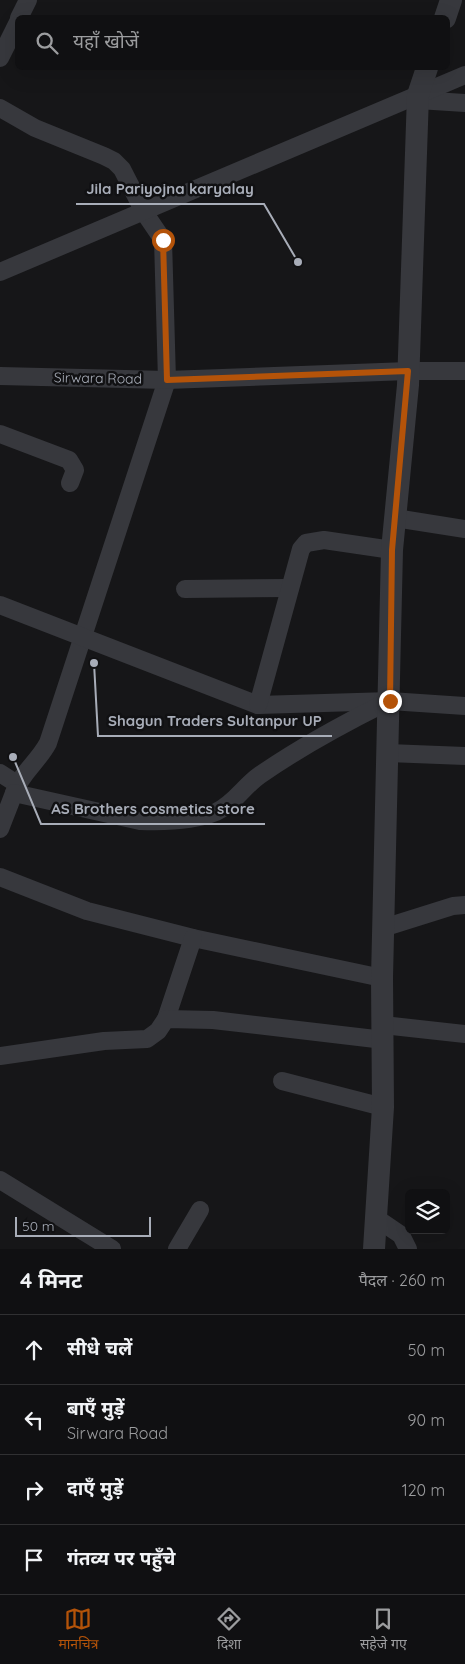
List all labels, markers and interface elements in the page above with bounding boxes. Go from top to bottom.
search box [15,15,450,70]
icon: search [33,29,61,57]
text: यहाँ खोजें [73,29,139,53]
callout: Jila Pariyojna karyalay [76,174,264,204]
text: Jila Pariyojna karyalay [86,179,254,198]
route start [152,229,175,252]
street label: Sirwara Road [54,368,142,388]
route end [379,690,402,713]
callout: Shagun Traders Sultanpur UP [98,706,332,736]
text: Shagun Traders Sultanpur UP [108,711,322,730]
callout: AS Brothers cosmetics store [41,794,265,824]
text: AS Brothers cosmetics store [51,799,255,818]
map controls [405,1189,450,1234]
button: layers [405,1189,450,1234]
scale bar [15,1214,151,1237]
text: 50 m [22,1217,55,1235]
text: 4 मिनट [20,1267,82,1293]
text: पैदल · 260 m [359,1270,445,1290]
icon: ahead [20,1336,48,1364]
text: सीधे चलें [67,1336,132,1360]
text: 50 m [408,1340,445,1360]
text: बाएँ मुड़ें [67,1396,124,1420]
icon: left [20,1406,48,1434]
text: 90 m [408,1410,445,1430]
text: Sirwara Road [67,1423,168,1443]
icon: right [20,1476,48,1504]
text: दाएँ मुड़ें [67,1476,123,1500]
text: 120 m [402,1480,445,1500]
icon: arrive [20,1546,48,1574]
text: गंतव्य पर पहुँचे [67,1546,175,1570]
tab: मानचित्र [58,1605,98,1655]
tab: दिशा [215,1605,243,1655]
tab: सहेजे गए [360,1605,407,1655]

